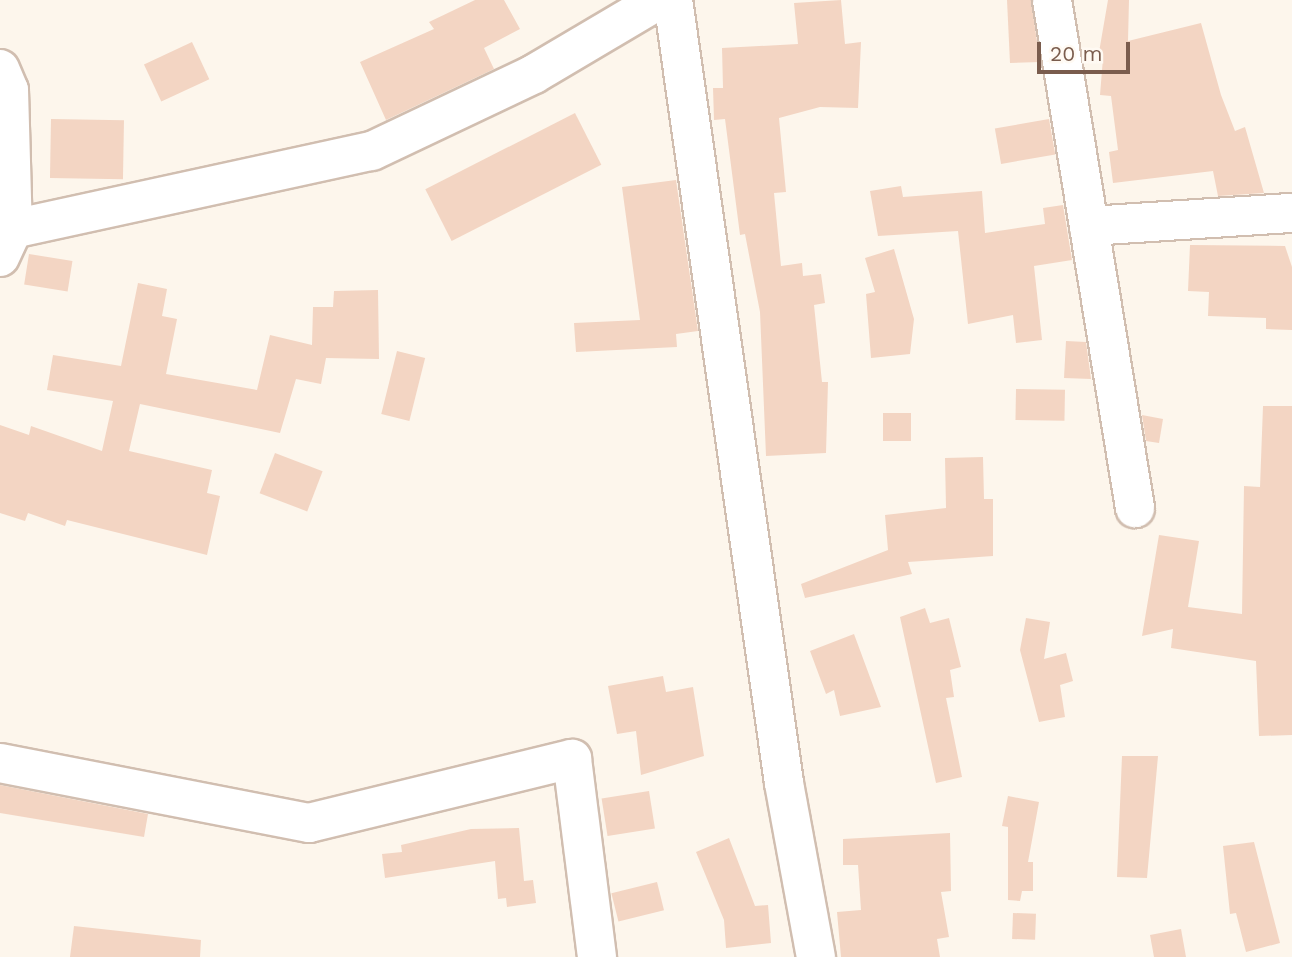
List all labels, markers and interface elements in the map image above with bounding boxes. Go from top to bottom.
scale bar [1040,28,1133,72]
text: 20 m [1050,41,1102,66]

